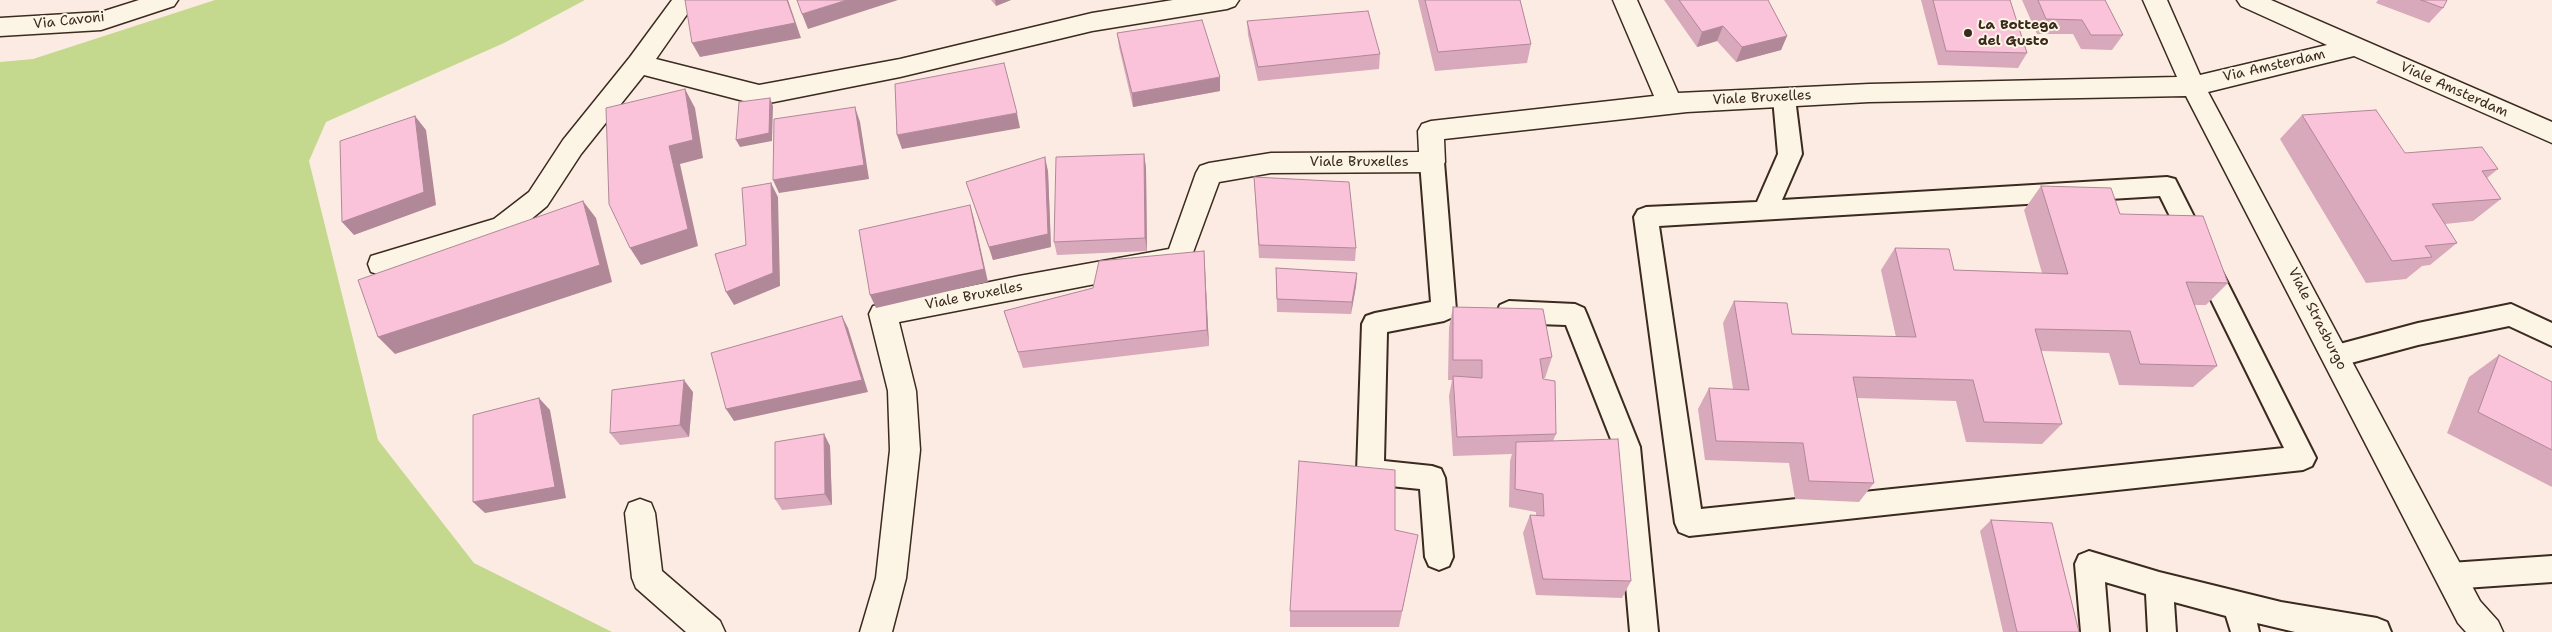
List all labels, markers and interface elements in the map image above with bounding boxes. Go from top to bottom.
street label: Via Cavoni [33,9,105,33]
place label: La Bottega del Gusto [1978,17,2058,49]
marker: La Bottega del Gusto [1962,27,1974,39]
street label: Via Amsterdam [2221,46,2327,86]
street label: Viale Amsterdam [2397,59,2511,121]
street label: Viale Bruxelles [1712,87,1812,109]
street label: Viale Bruxelles [1309,154,1409,170]
street label: Viale Strasburgo [2284,265,2350,373]
street label: Viale Bruxelles [924,278,1024,314]

